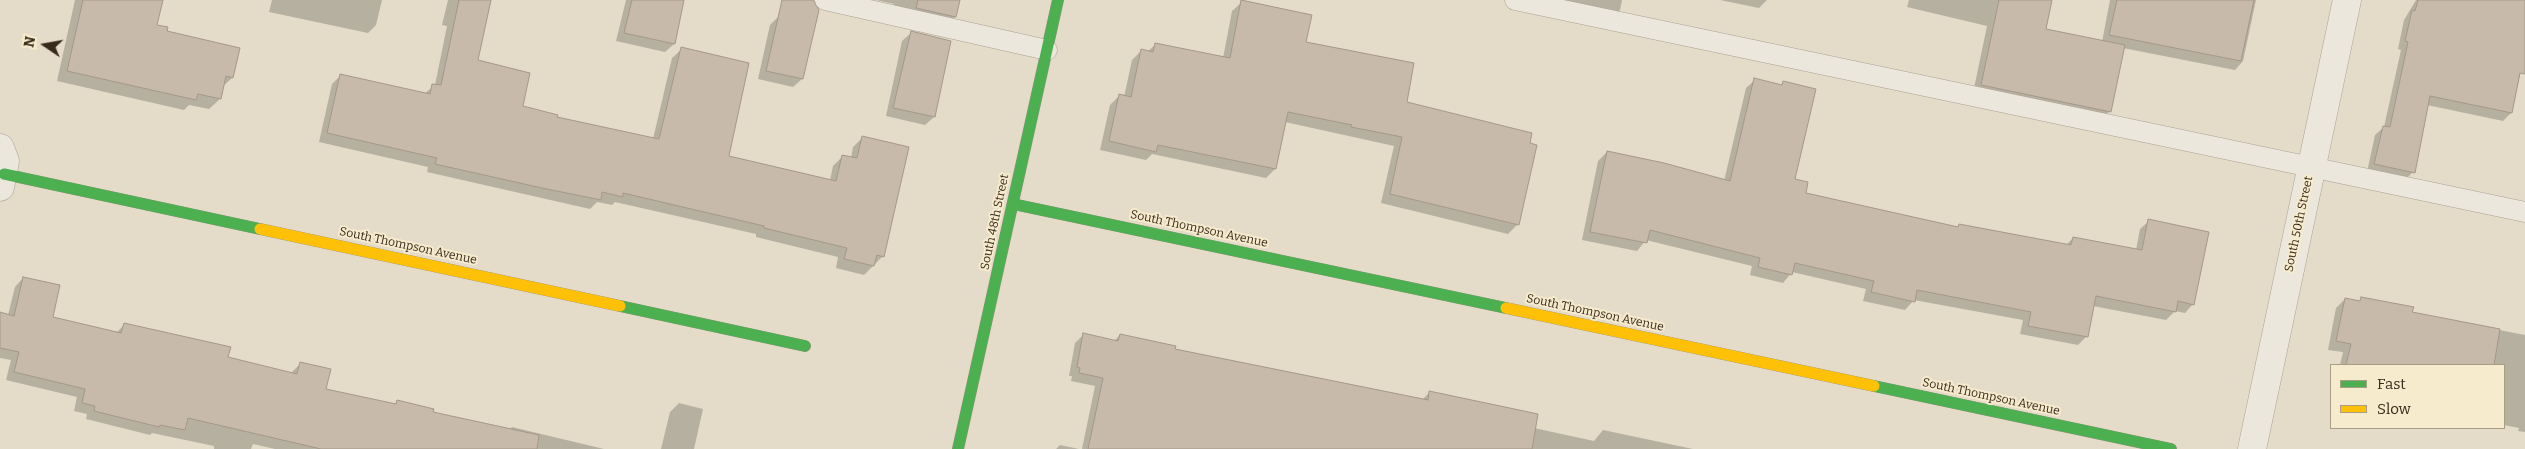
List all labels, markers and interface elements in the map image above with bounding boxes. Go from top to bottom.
north arrow [20,20,70,70]
text: N [20,35,39,49]
street label: South 48th Street [978,173,1012,271]
street label: South 50th Street [2282,175,2316,273]
street label: South Thompson Avenue [1129,207,1269,251]
street label: South Thompson Avenue [338,224,478,268]
street label: South Thompson Avenue [1525,291,1665,335]
legend [2330,364,2505,429]
street label: South Thompson Avenue [1921,375,2061,419]
text: Fast [2377,375,2406,393]
text: Slow [2377,400,2411,418]

